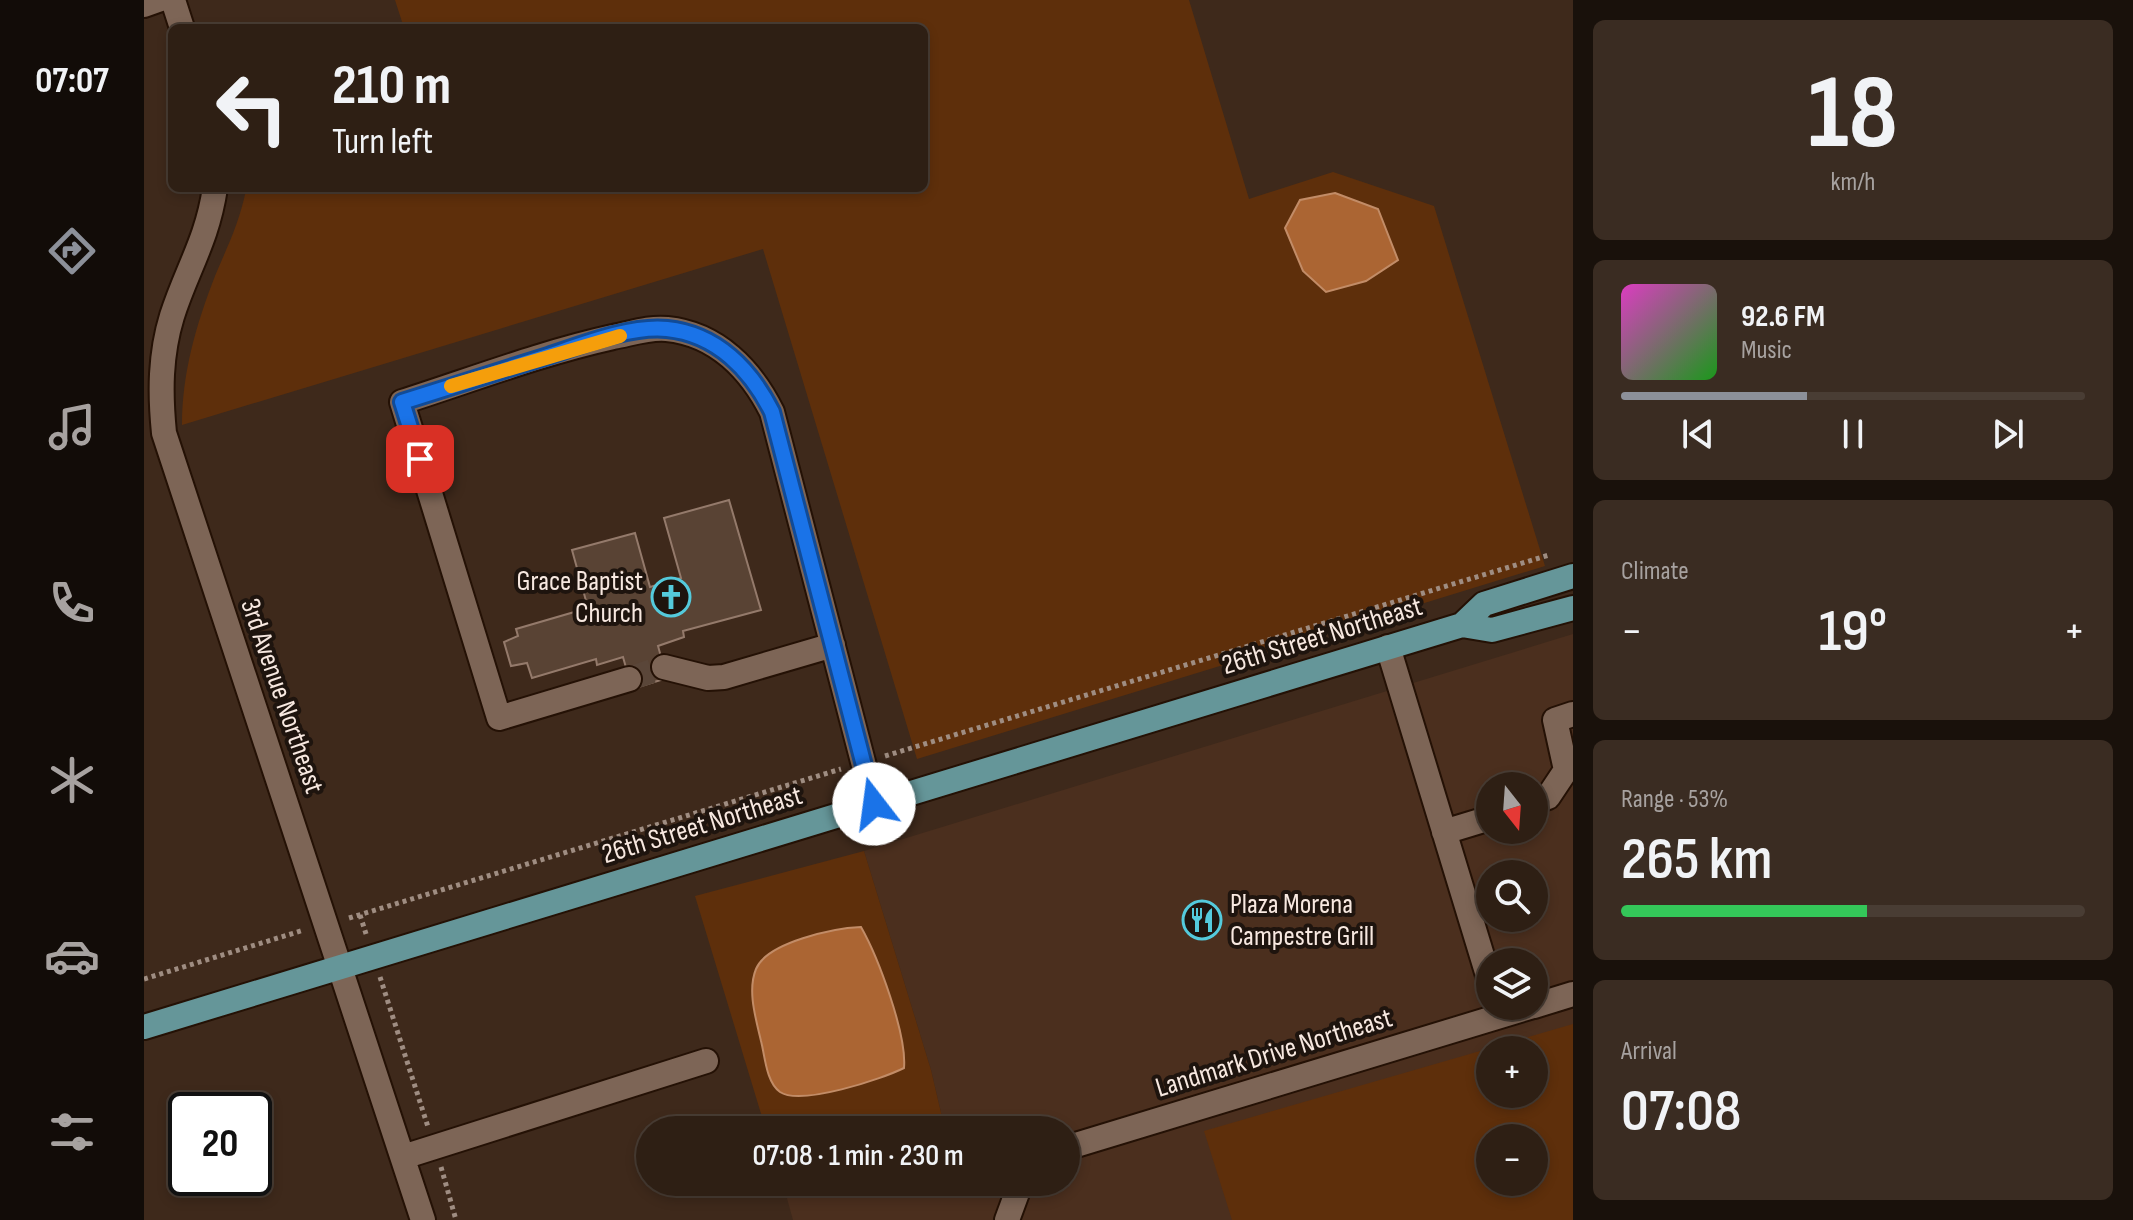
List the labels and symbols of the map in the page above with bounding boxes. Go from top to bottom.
pin [386,425,454,493]
place label: Grace Baptist Church [517,565,643,630]
church icon: Grace Baptist Church [650,576,692,618]
street label: 26th Street Northeast [1218,590,1426,682]
street label: 3rd Avenue Northeast [233,594,331,798]
position arrow [832,762,916,846]
north arrow [1476,772,1548,844]
street label: 26th Street Northeast [598,779,806,871]
place label: Plaza Morena Campestre Grill [1230,888,1374,953]
restaurant icon: Plaza Morena Campestre Grill [1181,899,1223,941]
street label: Landmark Drive Northeast [1152,1001,1396,1105]
speed limit sign: 20 [168,1092,272,1196]

